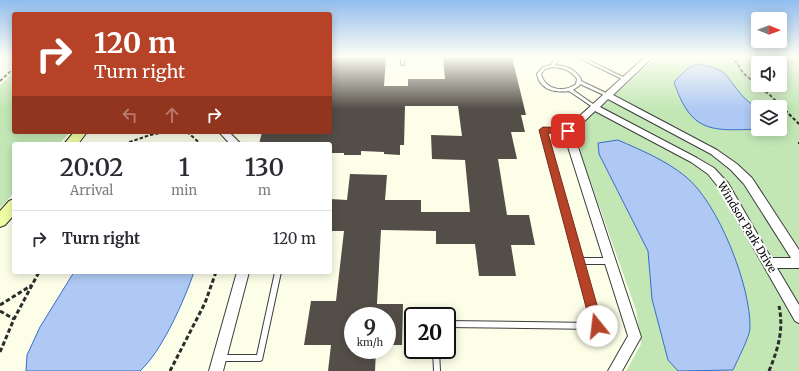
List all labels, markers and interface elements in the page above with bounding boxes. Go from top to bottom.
north arrow [751,12,787,48]
map controls [751,12,787,136]
text: 120 m [94,25,176,61]
icon: right [28,28,80,80]
button: sound [751,56,787,92]
text: Turn right [94,60,185,83]
button: layers [751,100,787,136]
icon: left [119,104,141,126]
icon: ahead [161,104,183,126]
icon: right [203,104,225,126]
pin [551,114,585,148]
icon: arrive [557,120,579,142]
text: 20:02 [60,152,124,183]
text: 1 [179,152,190,183]
text: 130 [245,152,284,183]
street label: Windsor Park Drive [714,178,780,275]
text: Arrival [70,182,113,199]
text: min [171,182,197,199]
text: m [258,182,271,199]
icon: right [28,228,50,250]
text: Turn right [62,229,140,248]
text: 120 m [273,229,316,248]
position arrow [576,305,618,347]
speed limit sign: 20 [404,307,456,359]
text: 9 [364,315,376,340]
text: km/h [357,336,383,349]

